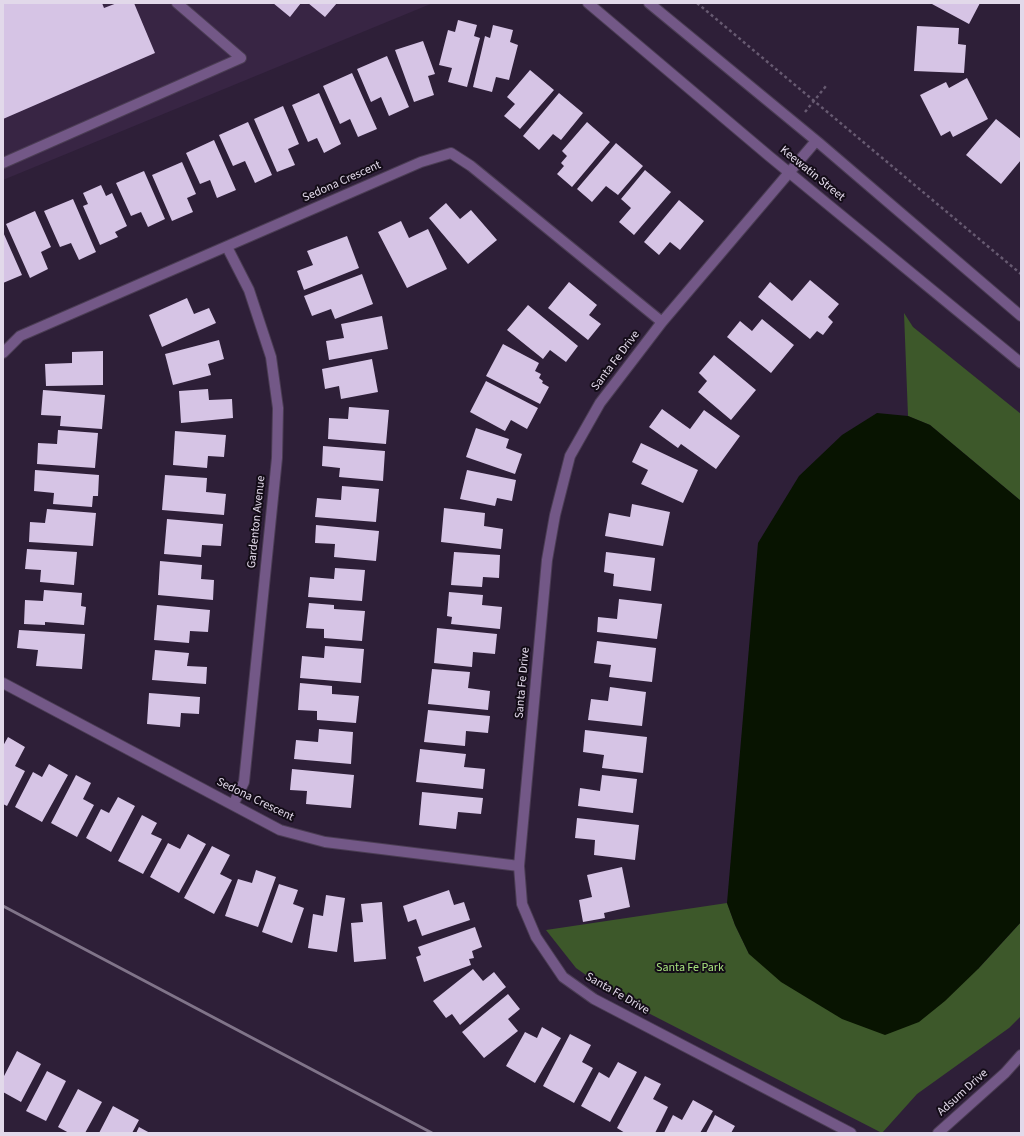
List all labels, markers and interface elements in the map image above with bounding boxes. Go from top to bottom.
street label: Keewatin Street [777,143,847,205]
street label: Sedona Crescent [301,158,383,206]
street label: Santa Fe Drive [589,328,643,394]
street label: Gardenton Avenue [245,475,269,569]
street label: Santa Fe Drive [513,647,533,719]
street label: Sedona Crescent [214,775,296,825]
park label: Santa Fe Park [656,961,724,975]
street label: Santa Fe Drive [582,970,652,1018]
street label: Adsum Drive [935,1067,991,1119]

